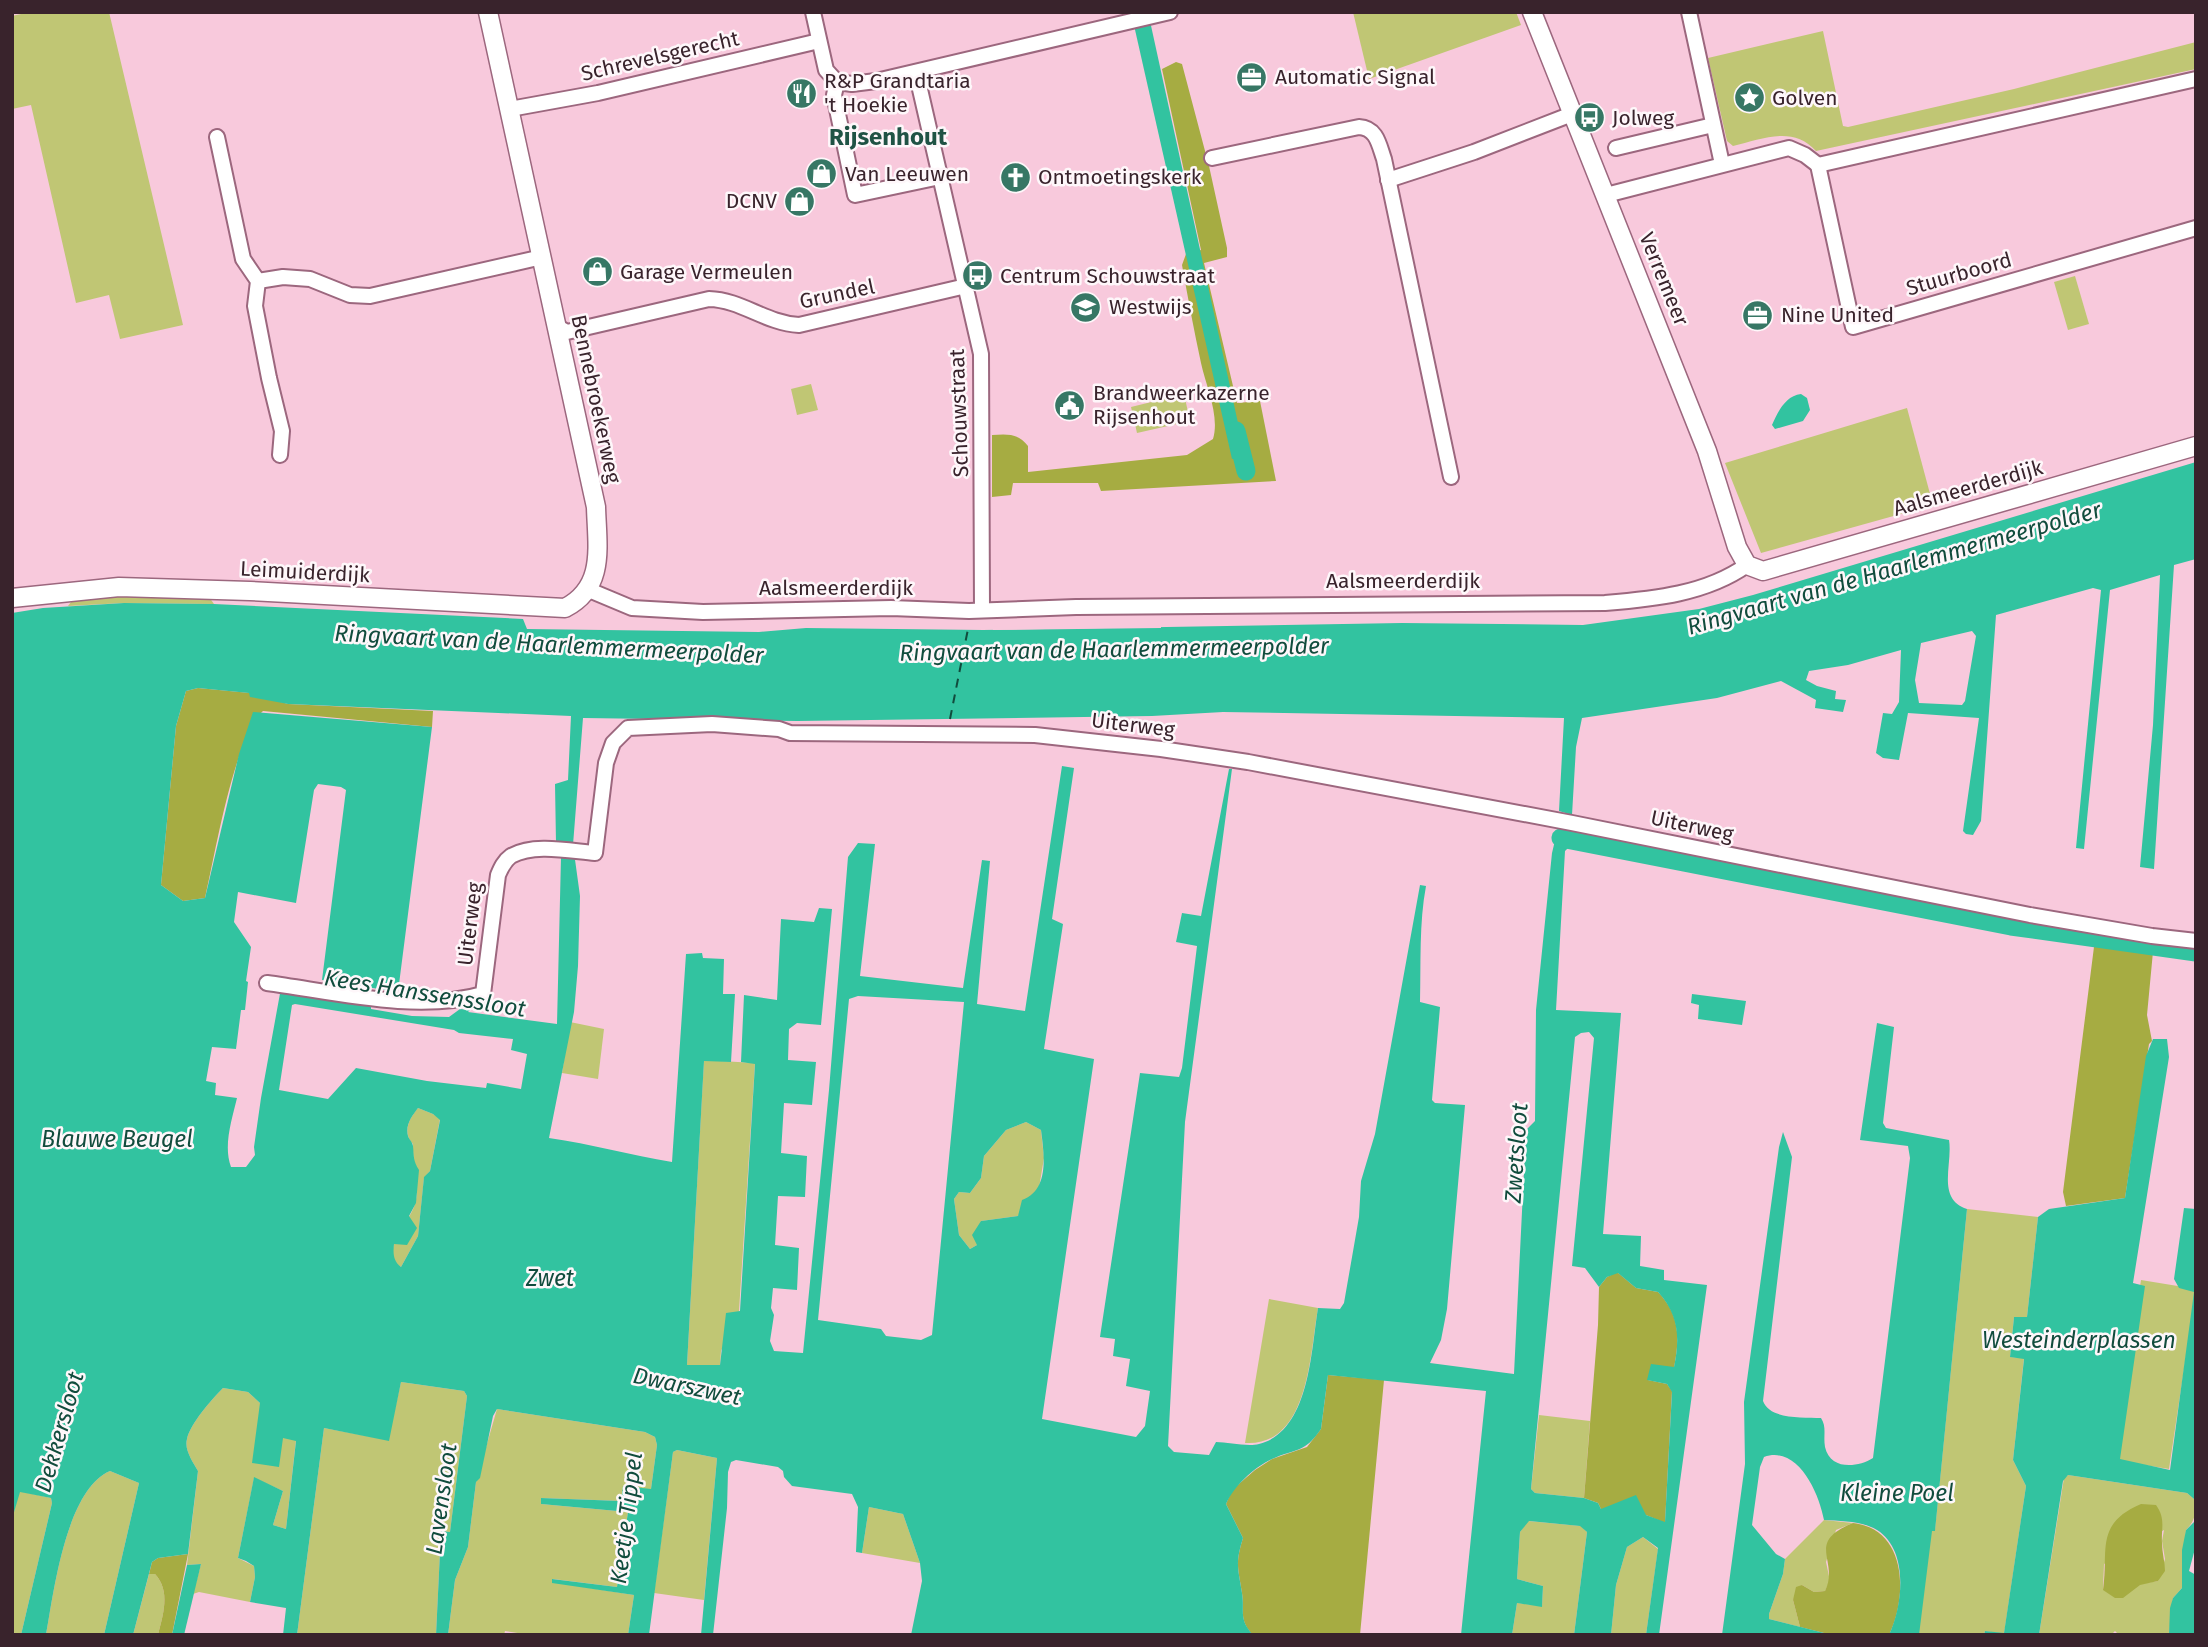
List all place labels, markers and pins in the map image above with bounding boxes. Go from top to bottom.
office icon: Automatic Signal [1235,60,1269,94]
place label: Automatic Signal [1275,64,1435,90]
place label: R&P Grandtaria 't Hoekie [824,68,971,118]
restaurant icon: R&P Grandtaria 't Hoekie [784,76,818,110]
place icon: Golven [1732,81,1766,115]
place label: Golven [1772,85,1837,111]
bus stop icon: Jolweg [1572,101,1606,135]
place label: Jolweg [1612,105,1674,131]
shop icon: Van Leeuwen [805,157,839,191]
church icon: Ontmoetingskerk [998,160,1032,194]
place label: Van Leeuwen [845,161,969,187]
place label: Ontmoetingskerk [1038,164,1202,190]
shop icon: DCNV [783,184,817,218]
place label: DCNV [726,188,777,214]
shop icon: Garage Vermeulen [580,255,614,289]
place label: Garage Vermeulen [620,259,793,285]
bus stop icon: Centrum Schouwstraat [960,259,994,293]
place label: Centrum Schouwstraat [1000,263,1215,289]
school or university icon: Westwijs [1069,290,1103,324]
place label: Westwijs [1109,294,1192,320]
office icon: Nine United [1741,298,1775,332]
place label: Nine United [1781,302,1894,328]
place label: Brandweerkazerne Rijsenhout [1093,380,1270,430]
public building icon: Brandweerkazerne Rijsenhout [1053,388,1087,422]

